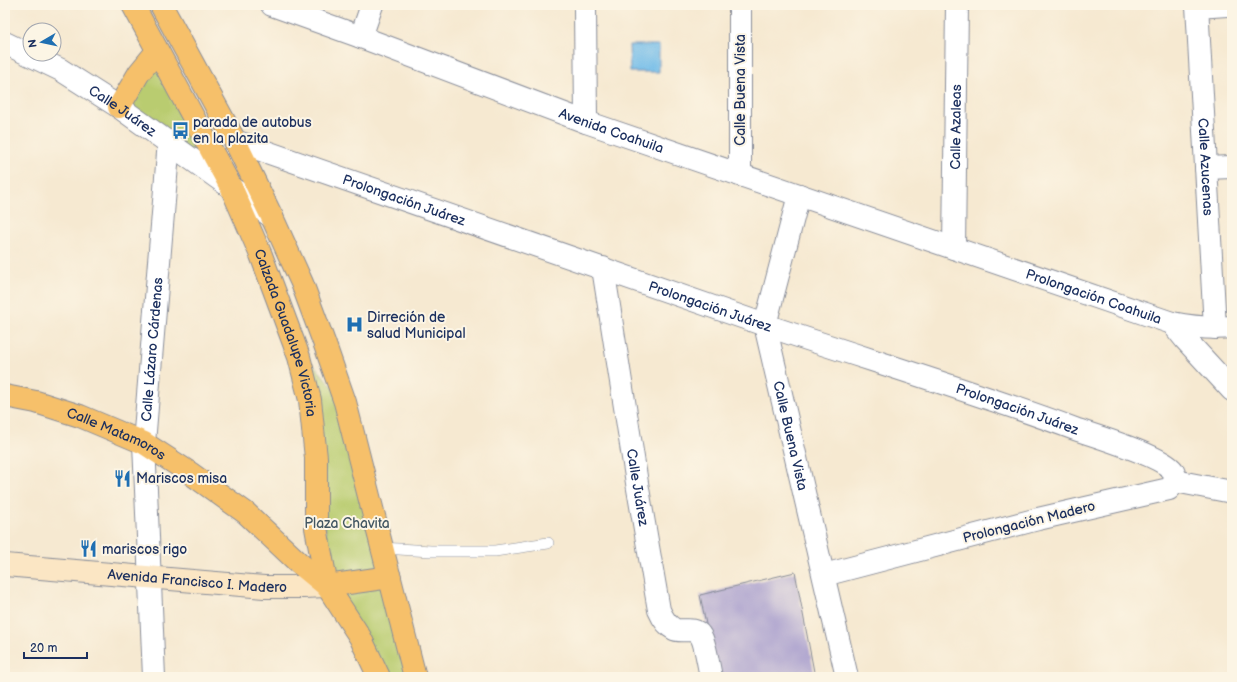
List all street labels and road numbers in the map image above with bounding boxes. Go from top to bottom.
street label: Calle Buena Vista [732,34,749,146]
street label: Calle Juárez [86,81,160,140]
street label: Calle Azaleas [946,84,965,170]
street label: Avenida Coahuila [557,104,666,157]
street label: Calle Azucenas [1195,117,1217,216]
street label: Prolongación Juárez [340,171,468,229]
street label: Calzada Guadalupe Victoria [251,246,320,417]
street label: Prolongación Coahuila [1024,265,1164,327]
street label: Calle Lázaro Cárdenas [137,277,166,422]
street label: Prolongación Juárez [646,277,774,335]
street label: Calle Buena Vista [770,379,812,492]
street label: Prolongación Juárez [954,380,1081,438]
street label: Calle Matamoros [65,404,169,463]
street label: Calle Juárez [623,447,653,528]
street label: Prolongación Madero [961,497,1097,547]
street label: Avenida Francisco I. Madero [107,565,287,596]

